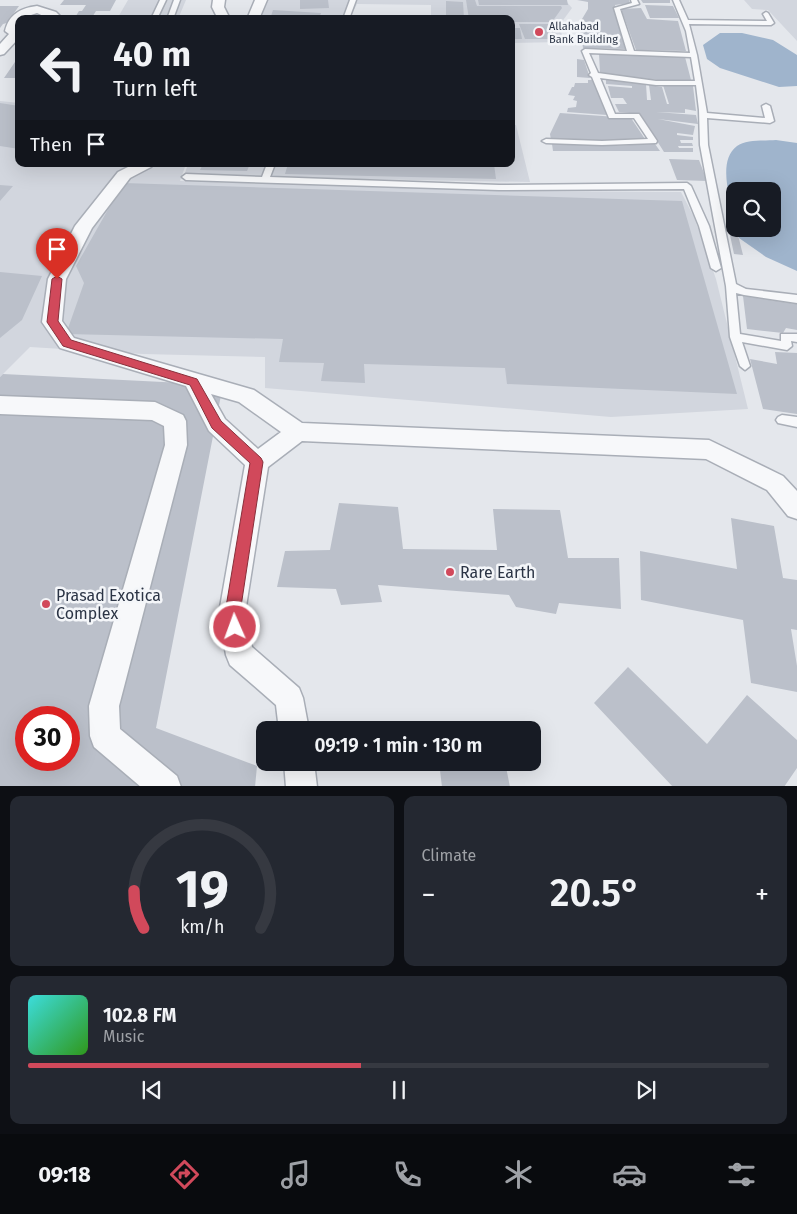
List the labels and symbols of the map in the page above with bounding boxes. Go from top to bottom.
place label: Allahabad Bank Building [549,20,618,46]
marker: Allahabad Bank Building [533,26,545,38]
pin [36,228,78,279]
place label: Rare Earth [460,563,535,582]
marker: Rare Earth [444,566,456,578]
place label: Prasad Exotica Complex [56,586,161,623]
marker: Prasad Exotica Complex [40,598,52,610]
position arrow [208,600,260,652]
speed limit sign: 30 [15,706,80,771]

